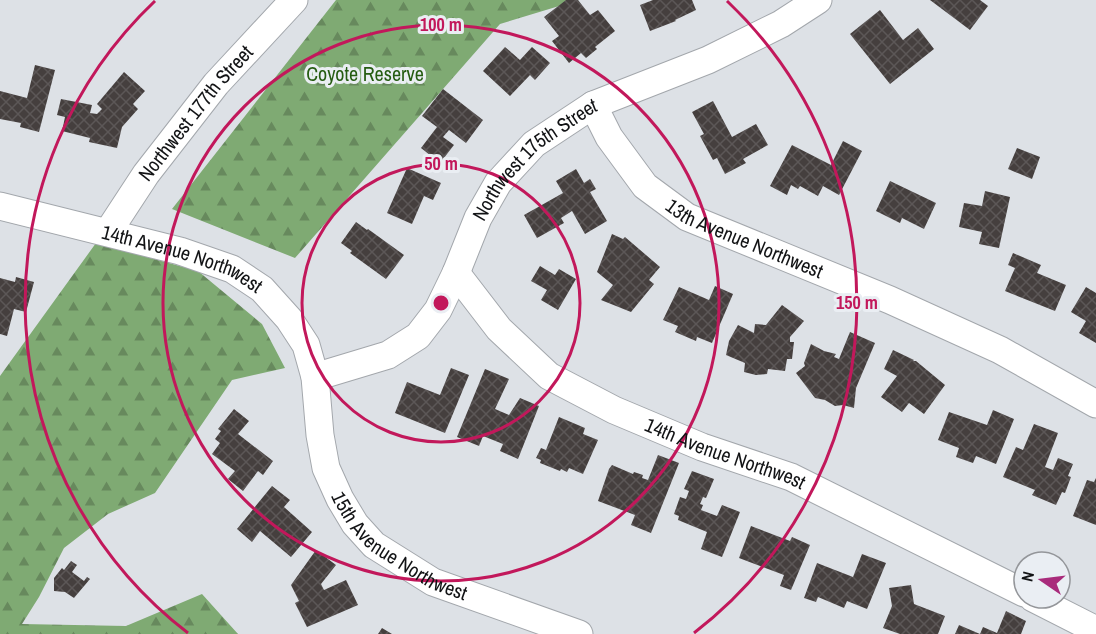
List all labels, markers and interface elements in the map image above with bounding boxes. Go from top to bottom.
text: 100 m [420,12,462,37]
street label: Northwest 177th Street [132,39,259,186]
park label: Coyote Reserve [306,60,424,87]
street label: Northwest 175th Street [465,91,601,225]
text: 50 m [424,151,458,176]
street label: 13th Avenue Northwest [660,192,828,284]
street label: 14th Avenue Northwest [99,218,269,299]
text: 150 m [836,290,878,315]
centre of rings [431,293,451,313]
street label: 14th Avenue Northwest [641,411,811,495]
street label: 15th Avenue Northwest [325,487,472,606]
north arrow [1012,550,1072,610]
text: N [1016,569,1039,584]

